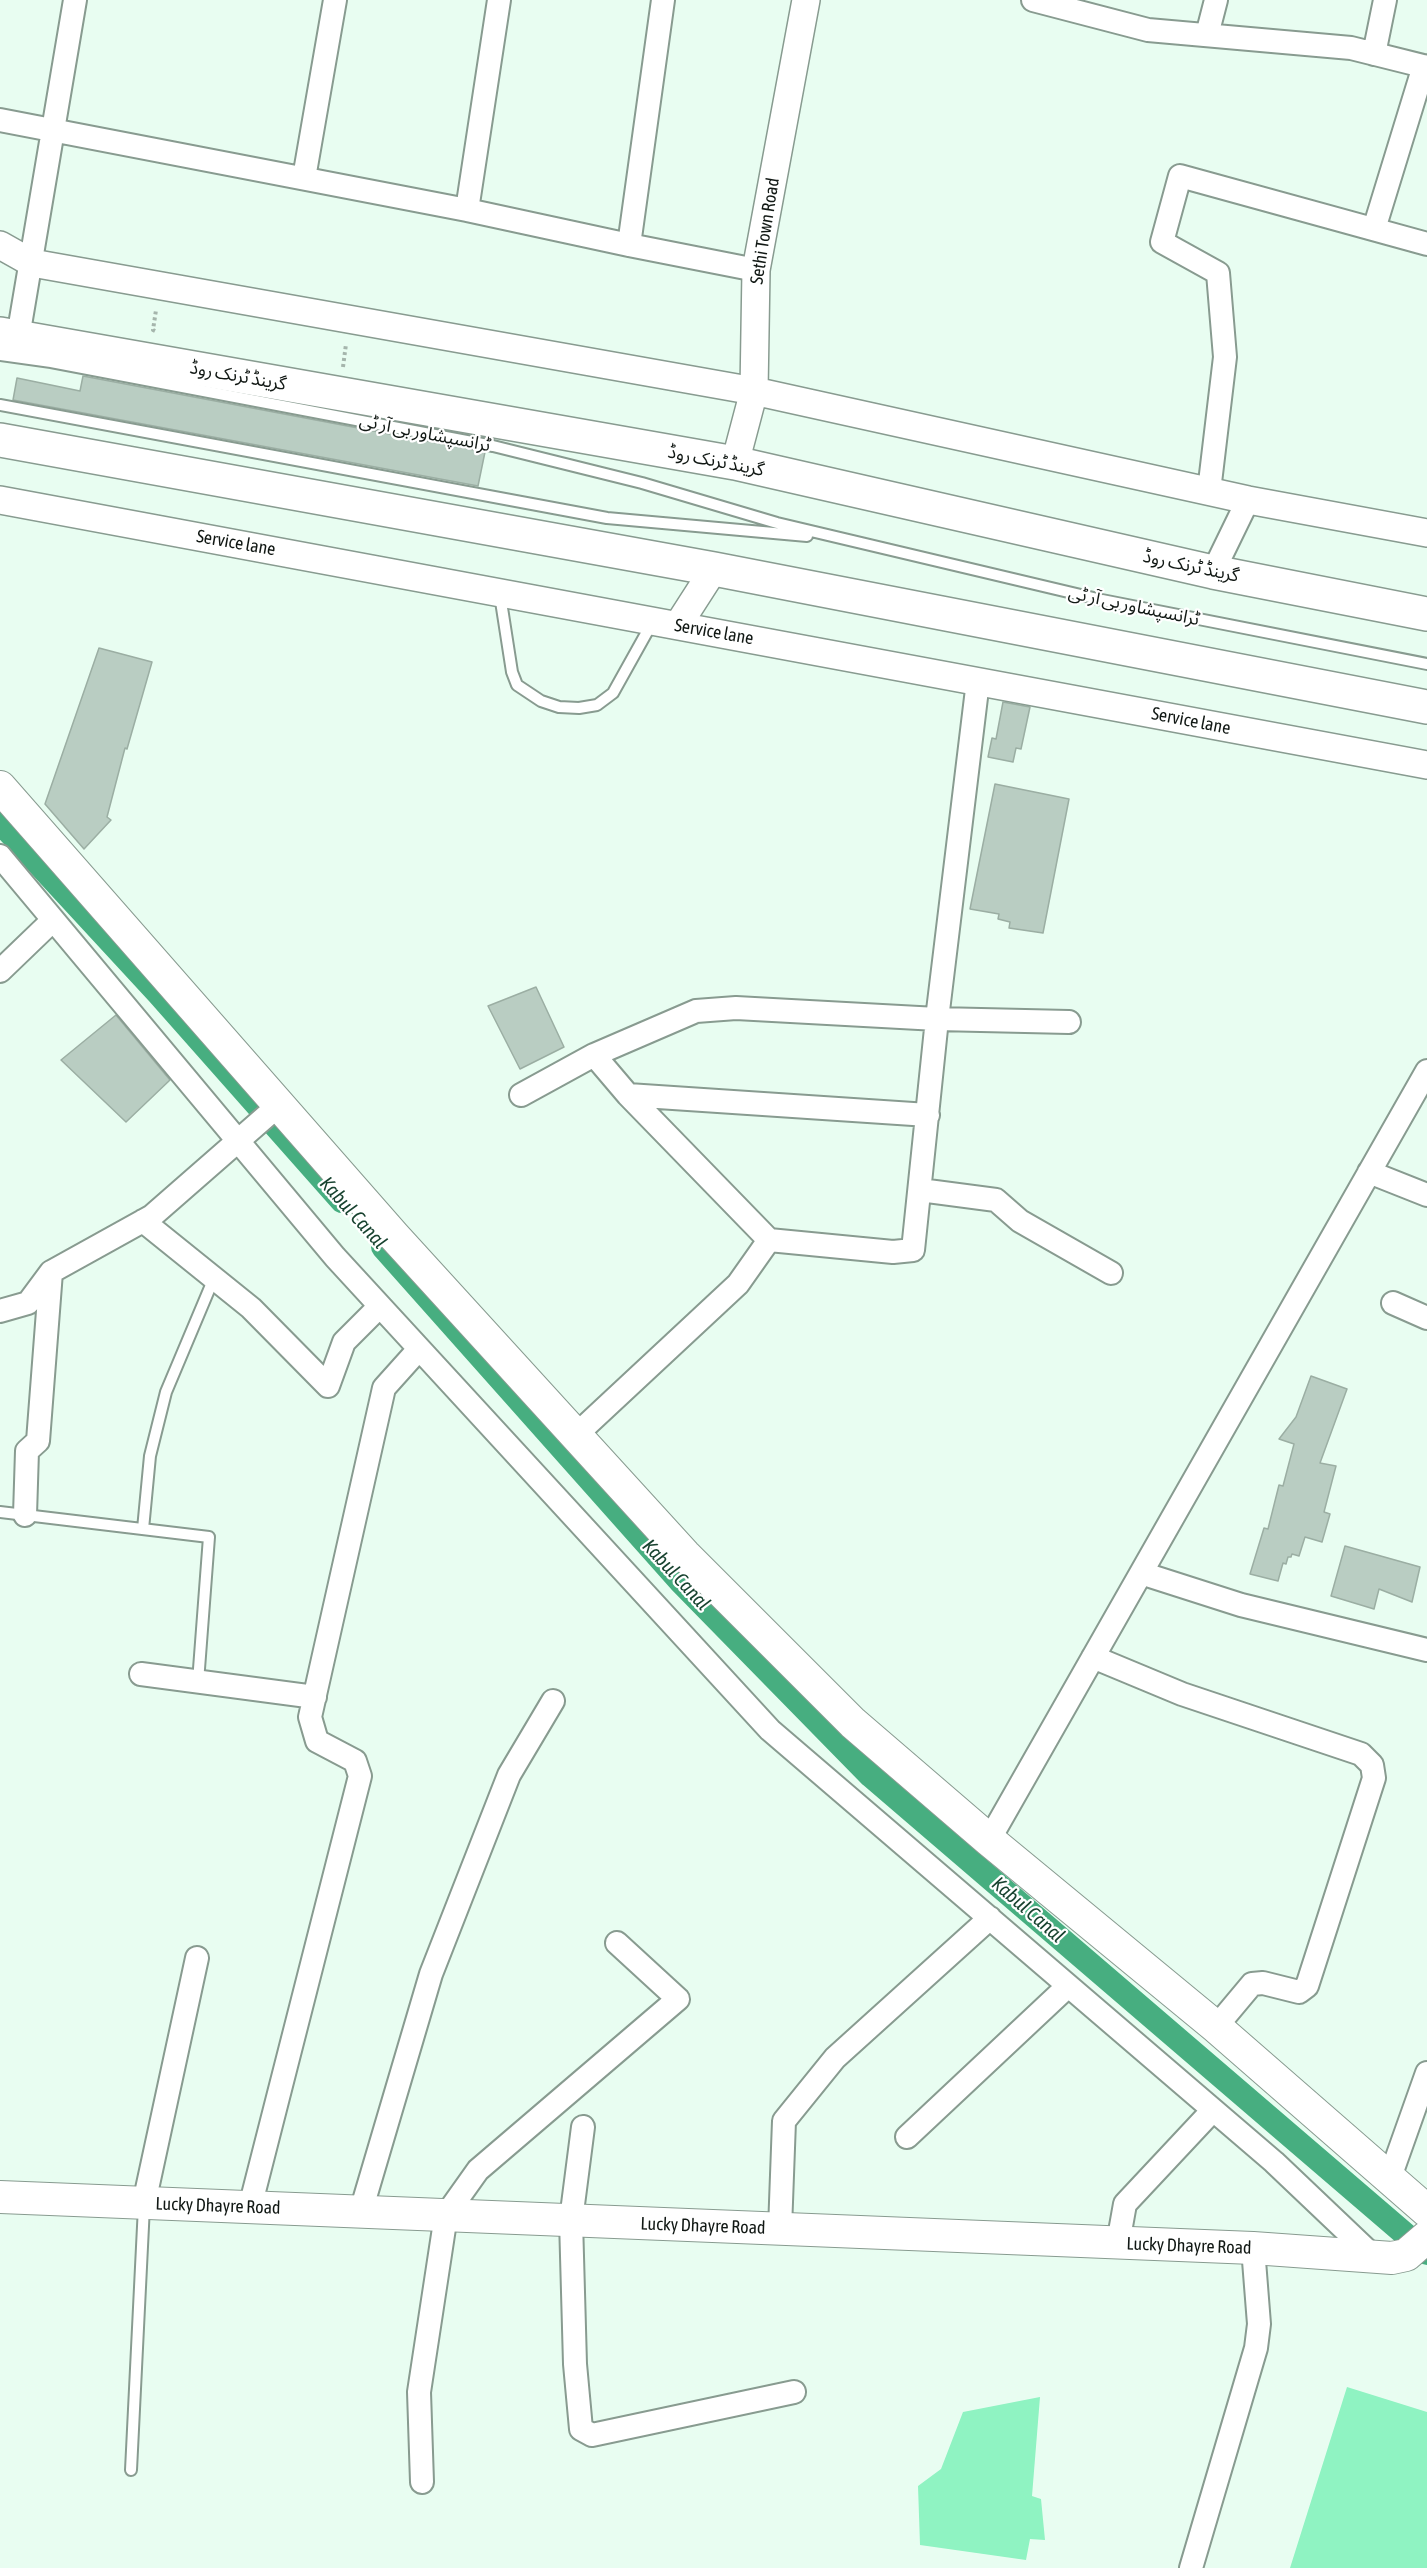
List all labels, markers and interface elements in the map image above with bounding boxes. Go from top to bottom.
street label: Sethi Town Road [746,176,784,286]
street label: گرینڈ ٹرنک روڈ [188,357,288,395]
street label: ٹرانسپشاور بی آر ٹی [357,410,493,456]
street label: گرینڈ ٹرنک روڈ [666,441,766,481]
street label: Service lane [195,525,277,561]
street label: گرینڈ ٹرنک روڈ [1141,545,1241,587]
street label: ٹرانسپشاور بی آر ٹی [1067,582,1201,630]
street label: Service lane [673,614,755,650]
street label: Service lane [1150,703,1232,739]
water label: Kabul Canal [314,1172,392,1254]
water label: Kabul Canal [637,1534,715,1616]
water label: Kabul Canal [987,1872,1069,1948]
street label: Lucky Dhayre Road [155,2193,281,2219]
street label: Lucky Dhayre Road [640,2213,766,2239]
street label: Lucky Dhayre Road [1126,2233,1252,2259]

